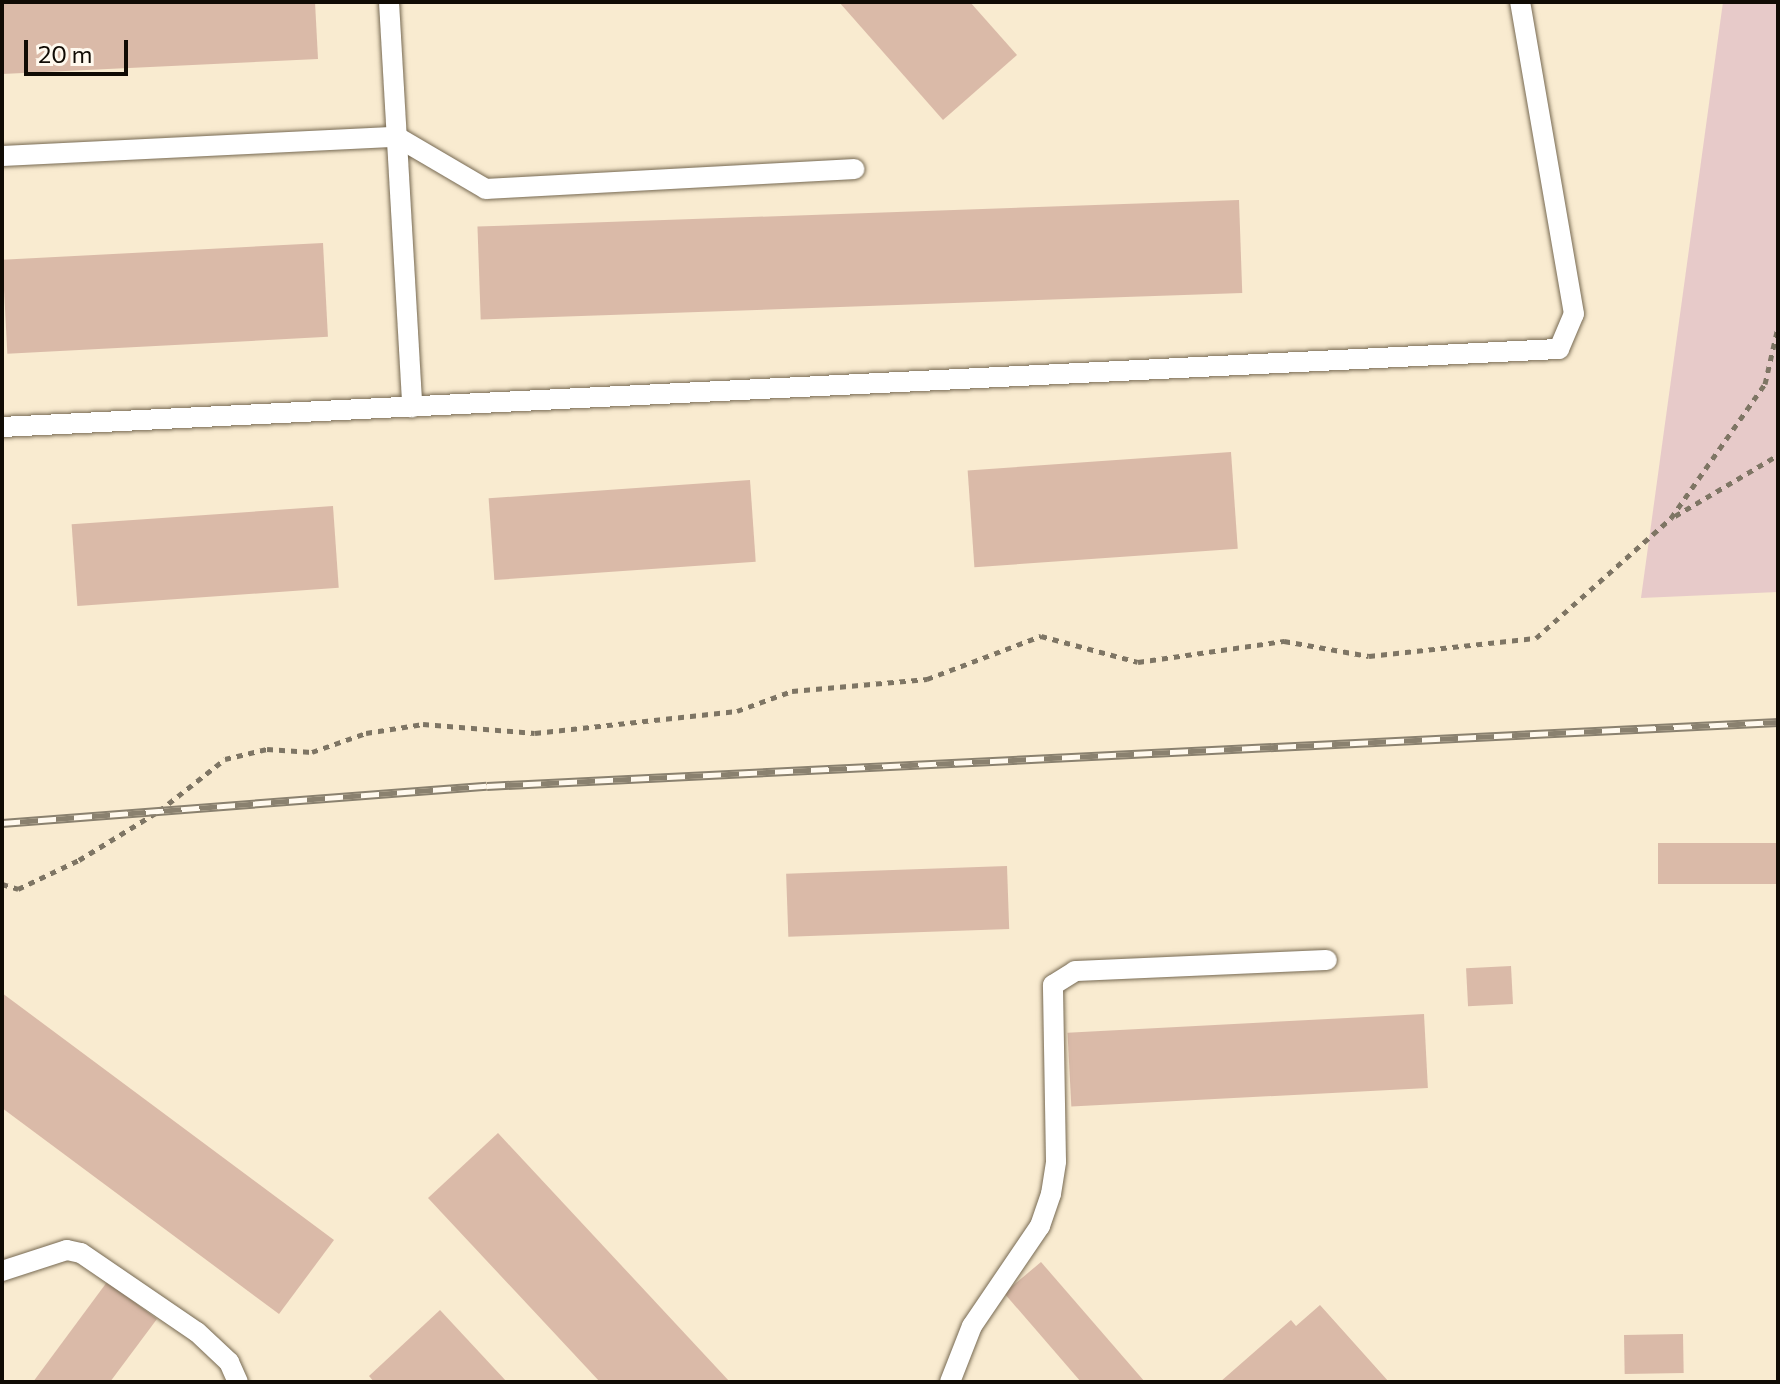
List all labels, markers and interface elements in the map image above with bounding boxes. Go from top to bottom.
scale bar [28,24,132,74]
text: 20 m [38,39,92,68]

